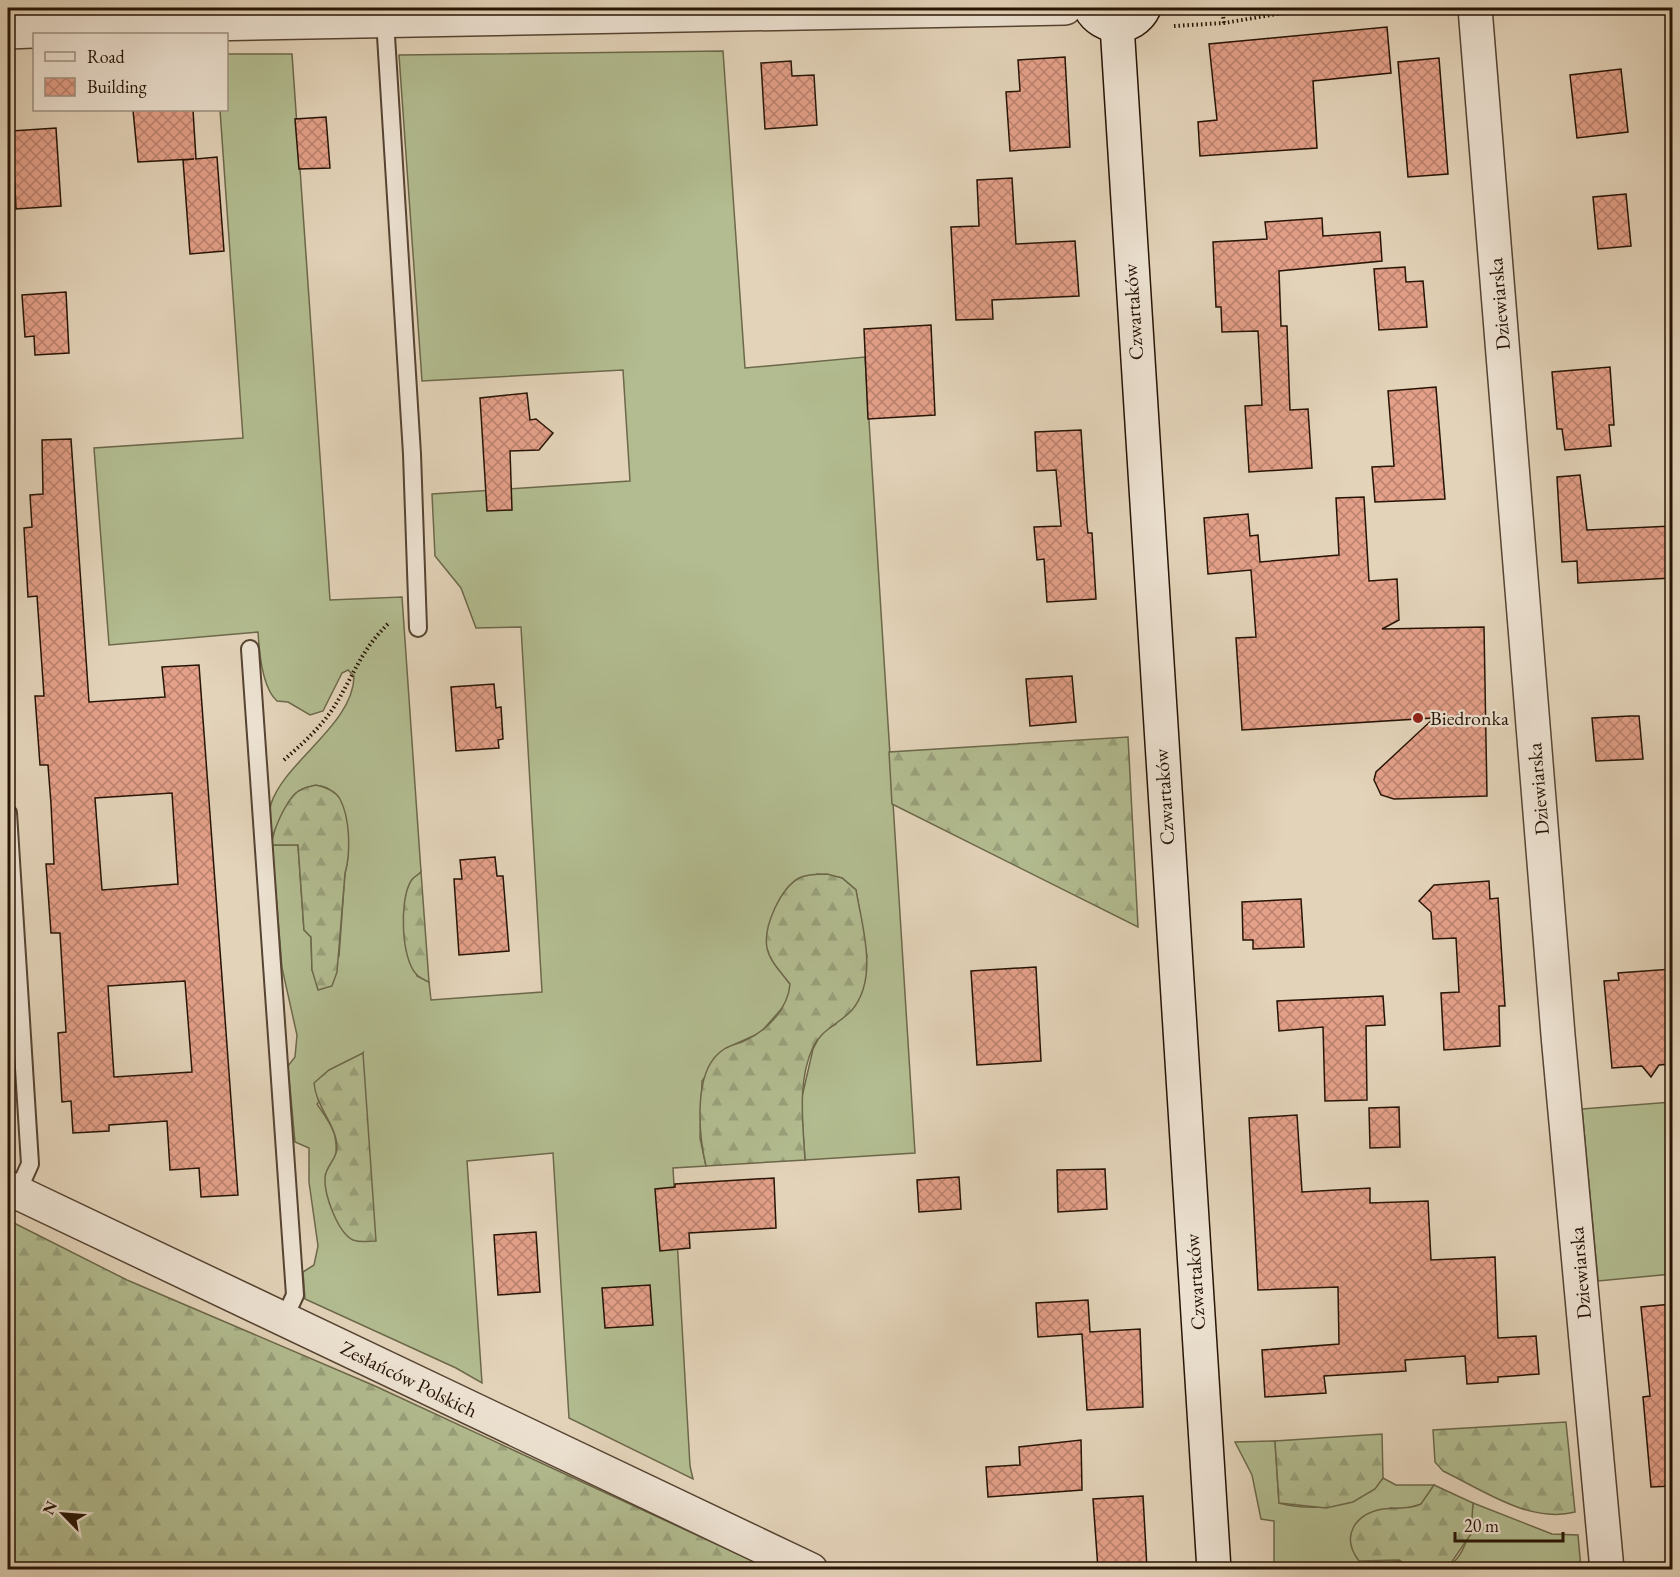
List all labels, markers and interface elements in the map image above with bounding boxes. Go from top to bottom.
legend [33,33,228,111]
text: Road [87,45,126,68]
text: Building [87,75,147,98]
street label: Dziewiarska [1482,257,1516,351]
street label: Czwartaków [1117,263,1149,361]
place label: Biedronka [1430,705,1509,731]
marker: Biedronka [1411,711,1425,725]
street label: Dziewiarska [1521,742,1555,836]
street label: Czwartaków [1148,748,1180,846]
street label: Dziewiarska [1563,1226,1597,1320]
street label: Czwartaków [1179,1233,1211,1331]
street label: Zesłańców Polskich [336,1335,482,1423]
north arrow [33,1484,93,1544]
text: N [38,1498,62,1518]
scale bar [1455,1505,1563,1543]
text: 20 m [1464,1514,1499,1537]

